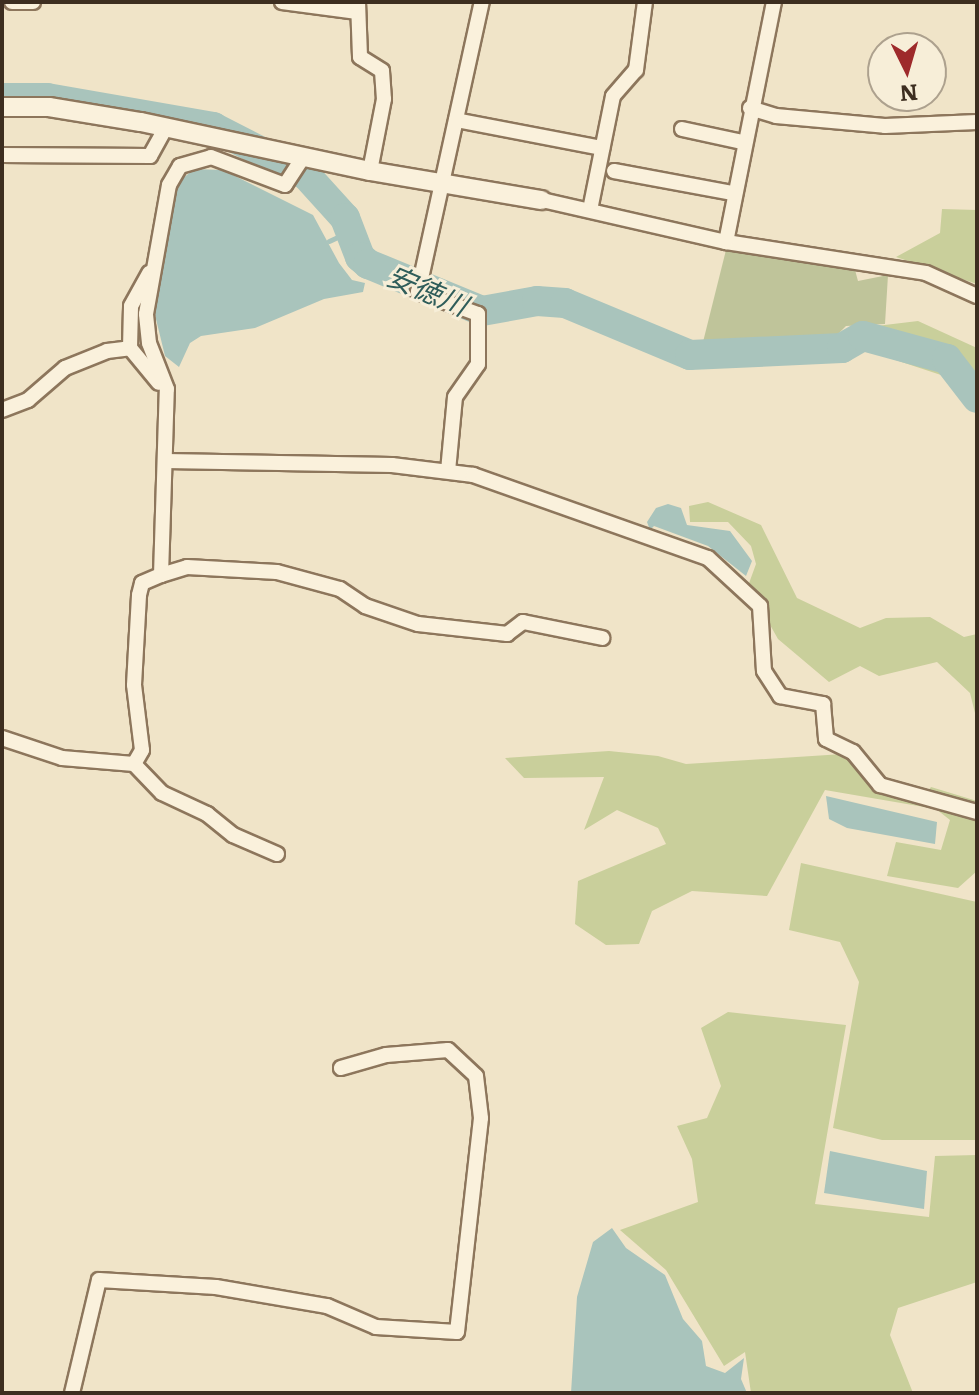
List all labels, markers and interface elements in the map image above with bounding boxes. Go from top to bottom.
north arrow [867,32,947,112]
text: N [898,77,920,112]
water label: 安徳川 [383,257,473,321]

